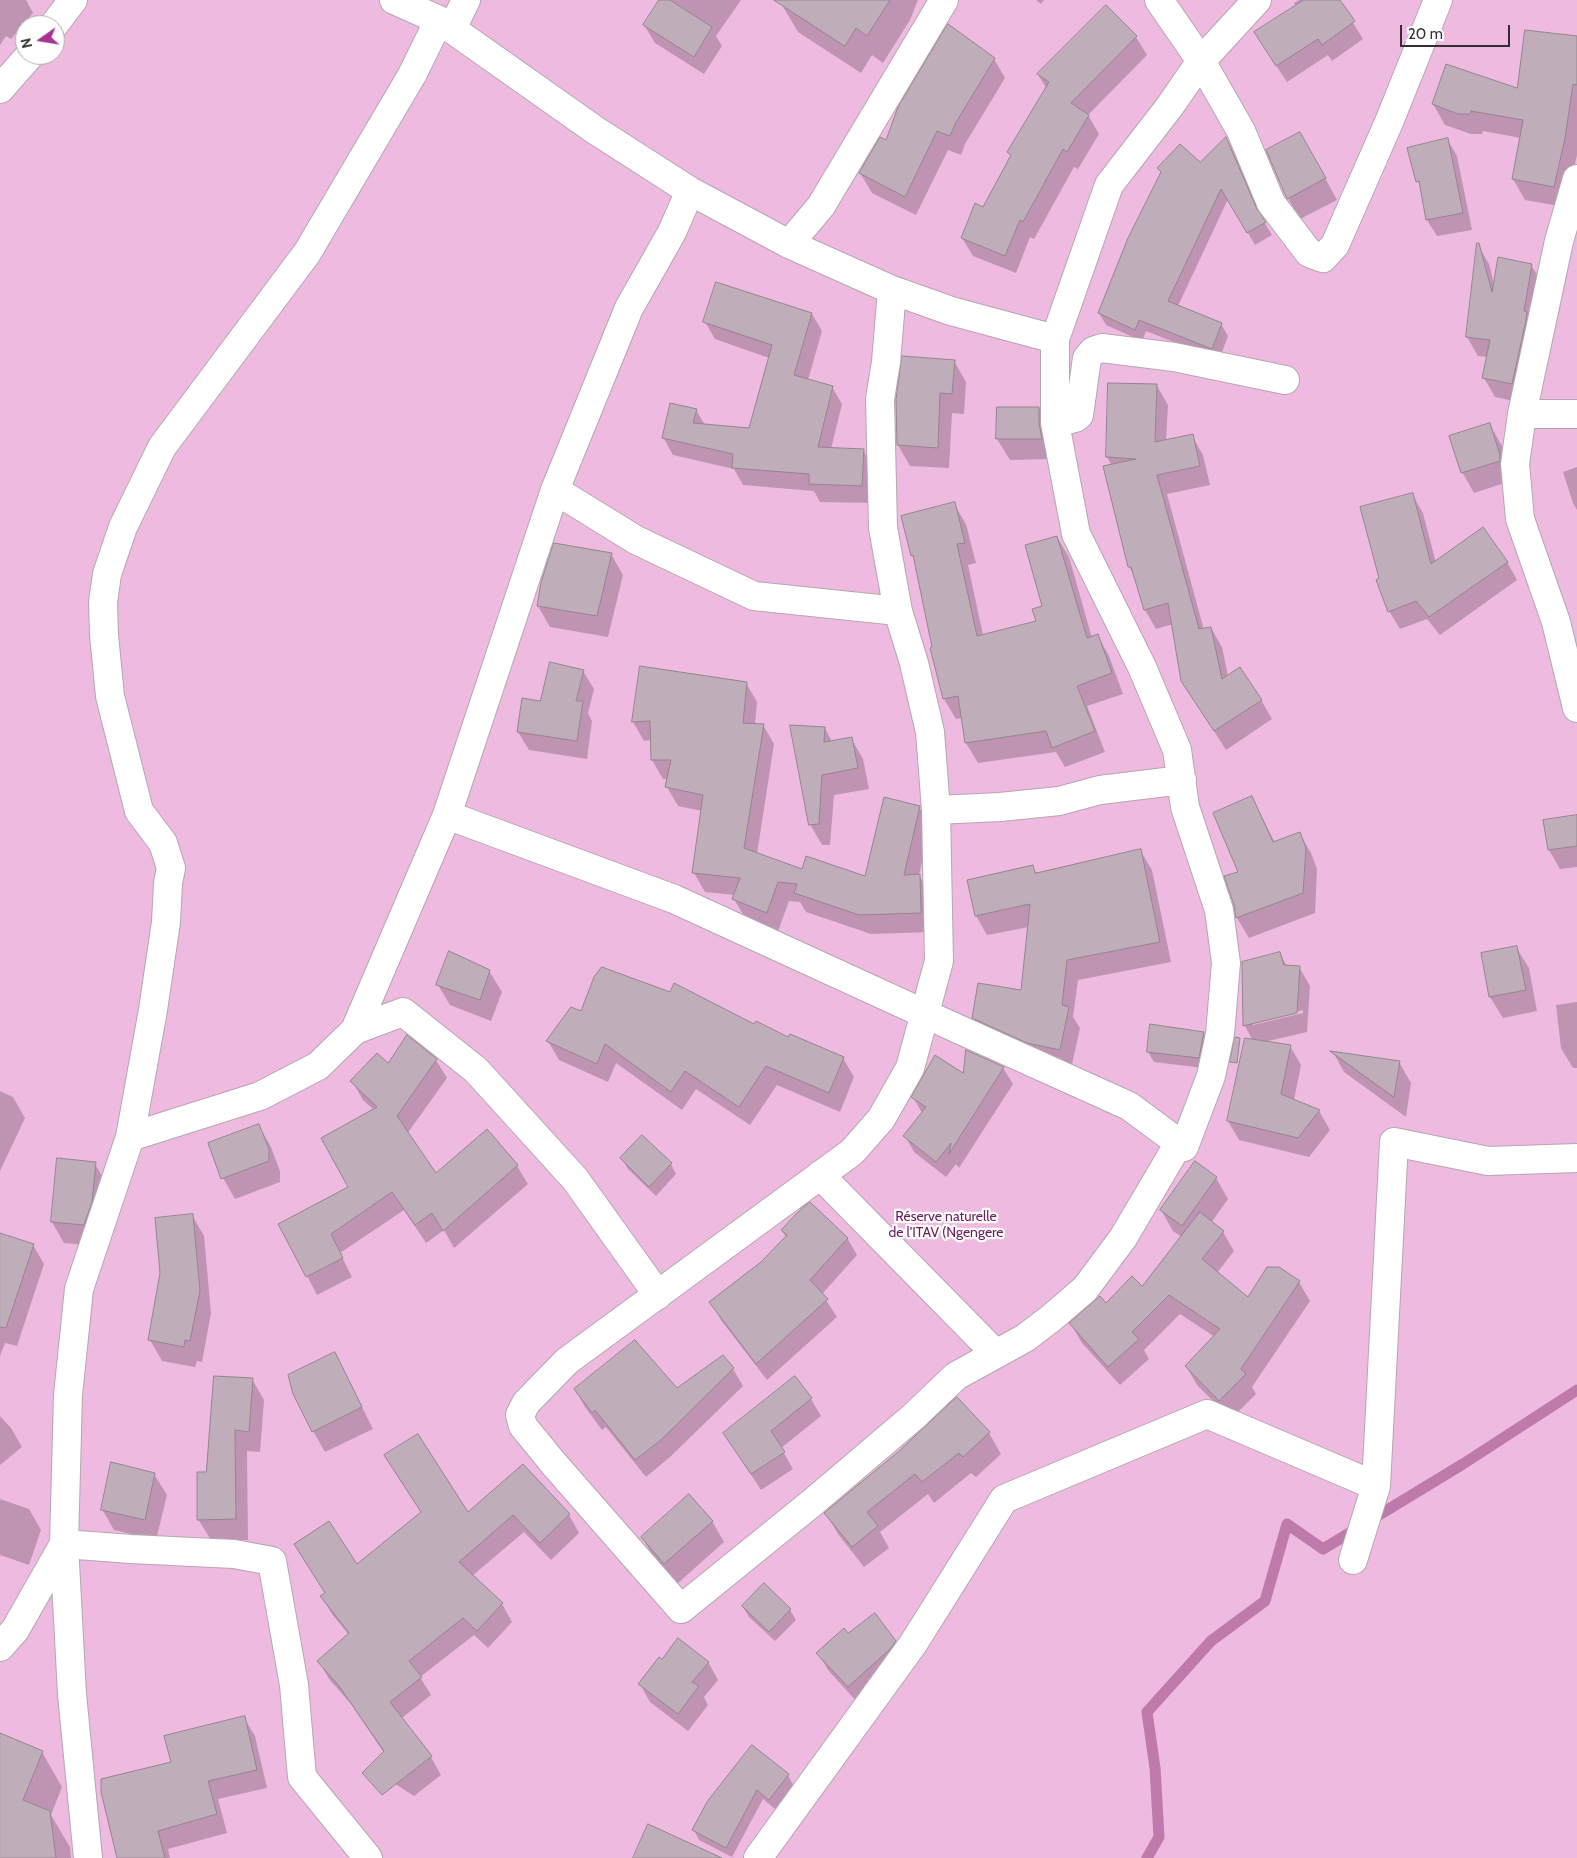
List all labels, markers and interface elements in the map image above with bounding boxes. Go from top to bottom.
north arrow [15,15,65,65]
scale bar [1402,15,1512,47]
text: 20 m [1408,25,1443,43]
text: N [16,36,36,50]
park label: Réserve naturelle de l'ITAV (Ngengere [889,1209,1003,1242]

